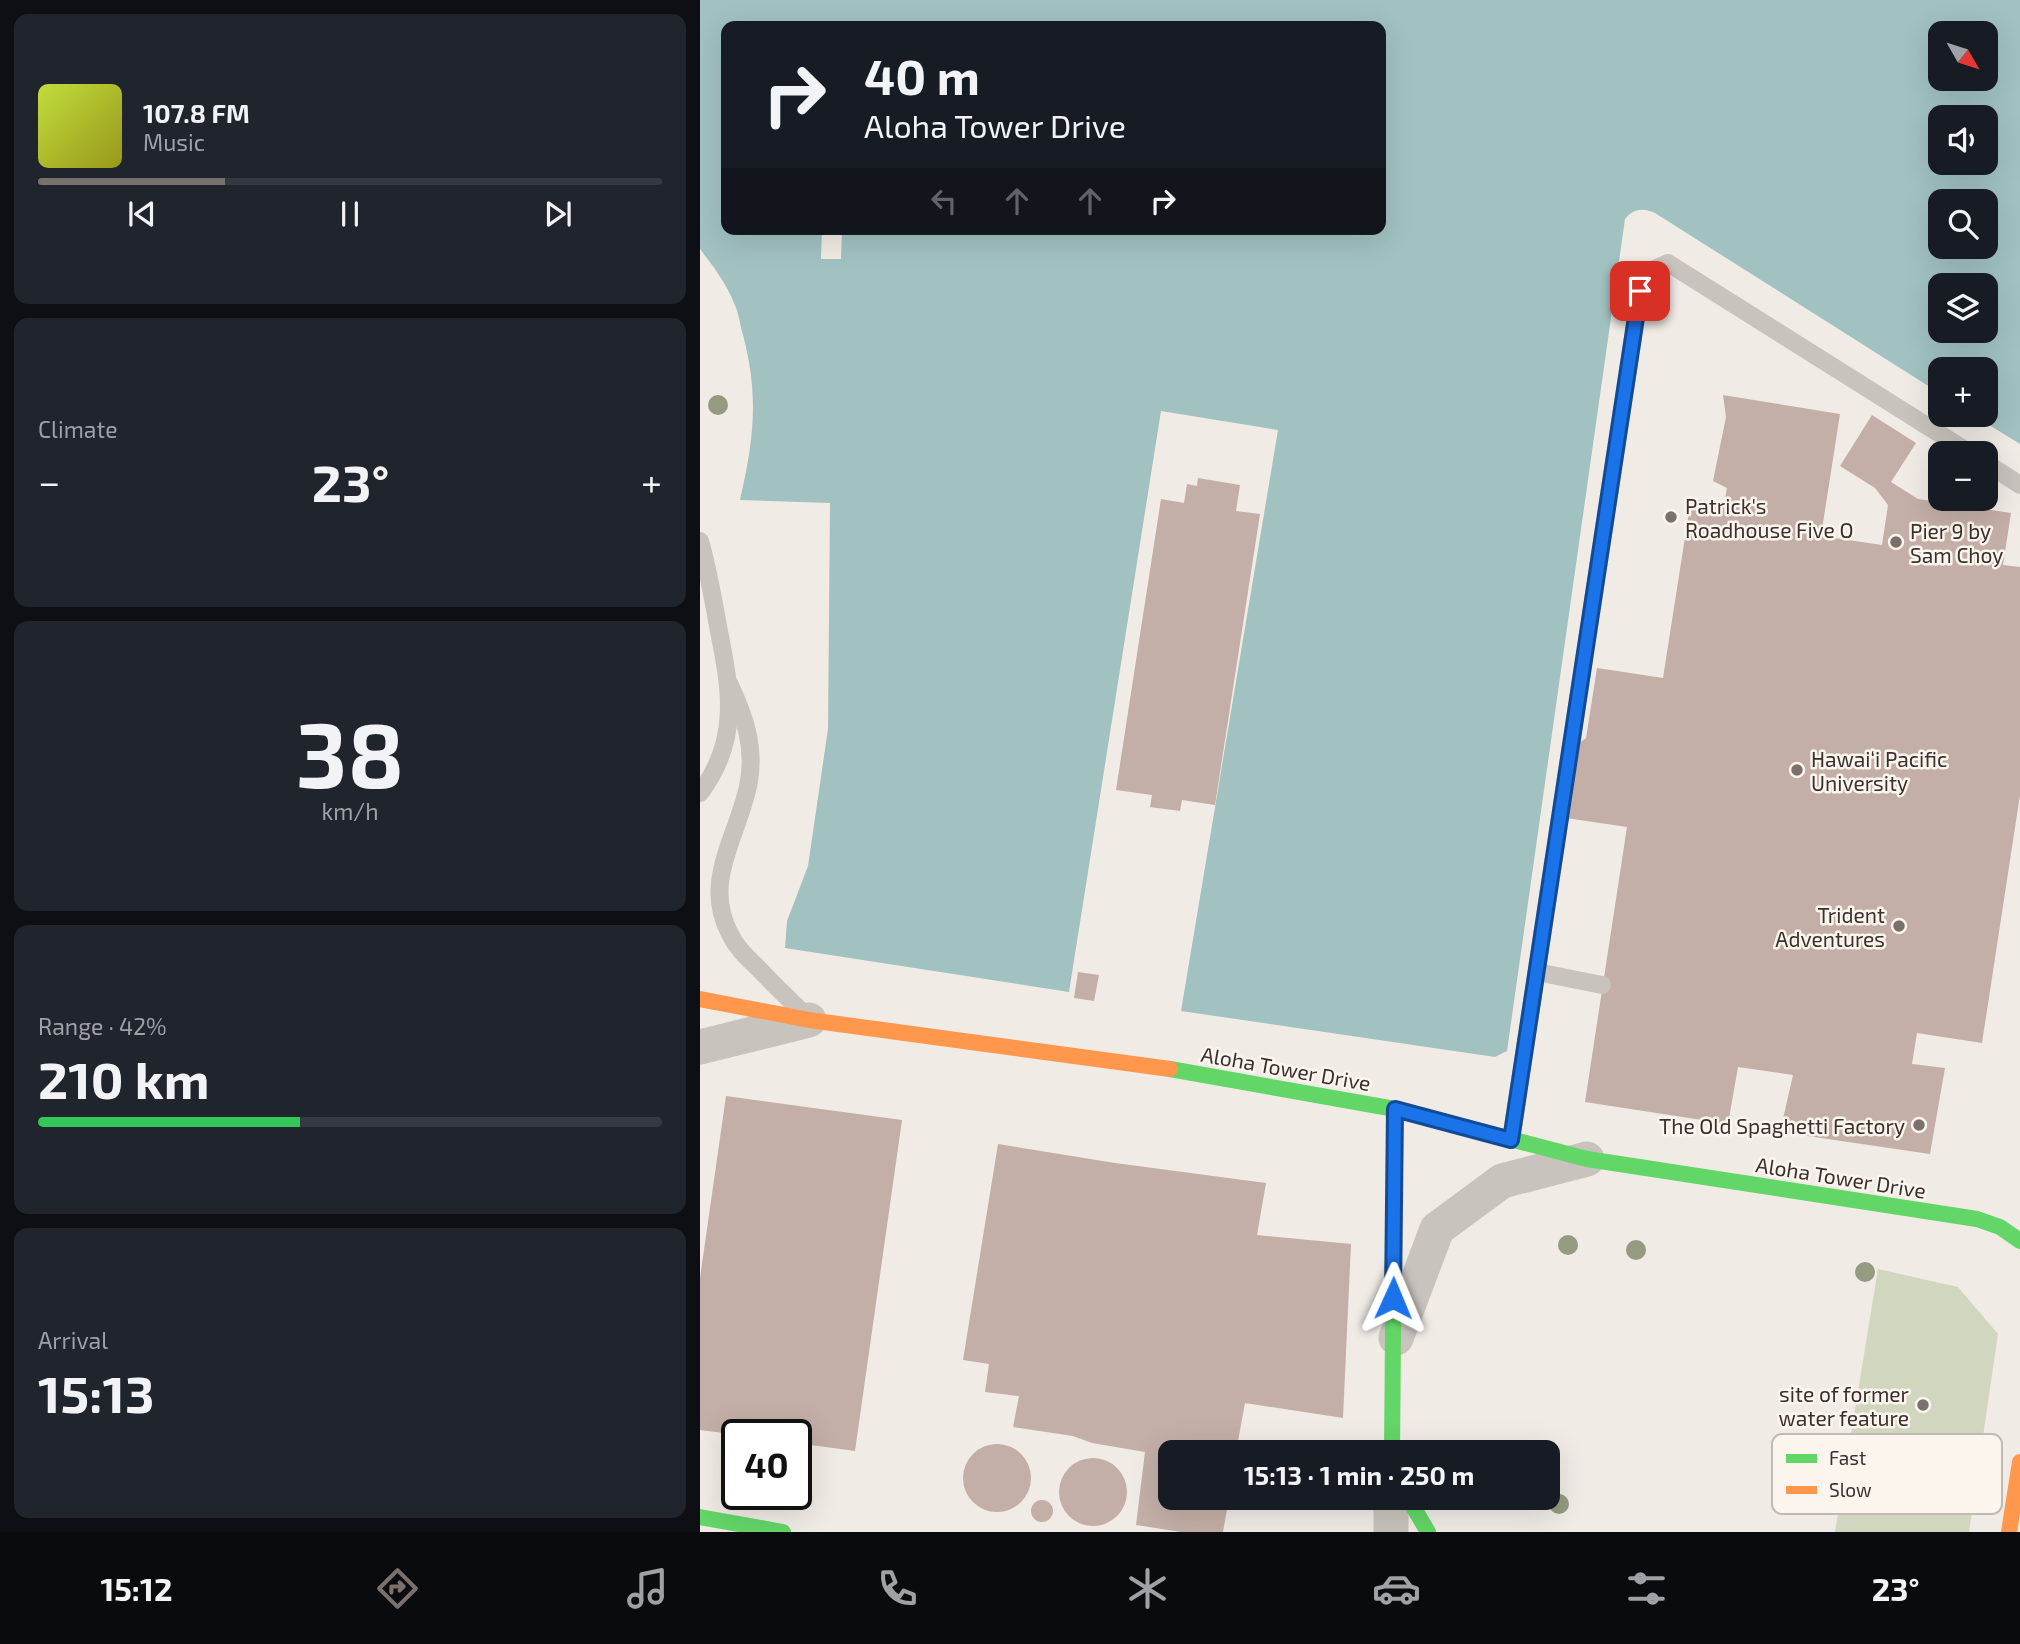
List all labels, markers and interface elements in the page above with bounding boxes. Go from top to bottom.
north arrow [1928,21,1998,91]
map controls [1928,21,1998,511]
text: 40 m [864,46,980,105]
icon: right [749,49,840,140]
text: 107.8 FM [143,97,250,128]
button: sound [1928,105,1998,175]
text: Aloha Tower Drive [864,106,1126,144]
text: Music [143,128,205,156]
icon: left [925,182,963,220]
icon: ahead [998,182,1036,220]
icon: ahead [1071,182,1109,220]
icon: right [1144,182,1182,220]
button: search [1928,189,1998,259]
icon: previous [123,195,161,233]
icon: pause [331,195,369,233]
icon: next [539,195,577,233]
pin [1610,261,1670,321]
icon: arrive [1621,272,1659,310]
button: layers [1928,273,1998,343]
button: + [1928,357,1998,427]
text: Climate [38,415,118,443]
button: − [1928,441,1998,511]
text: 23° [312,450,389,512]
text: − [38,458,60,504]
text: + [641,458,662,504]
place label: Patrick's Roadhouse Five O [1685,493,1854,542]
marker: Patrick's Roadhouse Five O [1663,509,1679,525]
place label: Pier 9 by Sam Choy [1910,518,2003,567]
marker: Pier 9 by Sam Choy [1888,534,1904,550]
text: 38 [296,697,404,806]
place label: Hawai‘i Pacific University [1811,746,1947,795]
marker: Hawai‘i Pacific University [1789,762,1805,778]
text: km/h [321,797,379,825]
place label: Trident Adventures [1775,902,1885,951]
marker: Trident Adventures [1891,918,1907,934]
text: Range · 42% [38,1012,167,1040]
street label: Aloha Tower Drive [1199,1041,1373,1095]
text: 210 km [38,1047,210,1109]
place label: The Old Spaghetti Factory [1659,1113,1905,1138]
marker: The Old Spaghetti Factory [1911,1117,1927,1133]
street label: Aloha Tower Drive [1754,1151,1928,1203]
position arrow [1356,1261,1430,1335]
text: Arrival [38,1326,108,1354]
text: 15:13 [38,1361,154,1423]
place label: site of former water feature [1779,1381,1910,1430]
marker: site of former water feature [1915,1397,1931,1413]
speed limit sign: 40 [721,1419,812,1510]
legend [1772,1434,2002,1514]
text: Fast [1829,1446,1866,1469]
text: 15:13 · 1 min · 250 m [1244,1459,1474,1490]
text: Slow [1829,1478,1872,1501]
icon: directions [373,1564,422,1613]
icon: music [623,1564,672,1613]
icon: phone [873,1564,922,1613]
icon: climate [1123,1564,1172,1613]
icon: car [1372,1564,1421,1613]
icon: filters [1622,1564,1671,1613]
text: 15:12 [100,1569,173,1607]
text: 23° [1872,1569,1920,1607]

